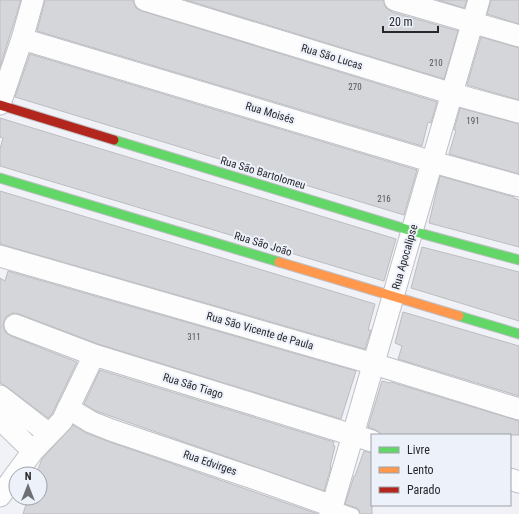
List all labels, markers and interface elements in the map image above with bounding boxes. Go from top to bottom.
scale bar [383,8,438,34]
text: 20 m [389,15,413,29]
street label: Rua São Lucas [300,41,364,73]
house number: 210 [429,58,443,68]
house number: 270 [348,82,362,92]
street label: Rua Moisés [244,99,296,127]
house number: 191 [466,116,480,126]
street label: Rua São Bartolomeu [219,154,307,192]
house number: 216 [377,194,391,204]
street label: Rua Apocalipse [389,223,421,291]
street label: Rua São João [233,229,294,259]
street label: Rua São Vicente de Paula [205,309,315,353]
house number: 311 [187,332,201,342]
street label: Rua São Tiago [161,371,225,401]
legend [371,434,511,506]
text: Livre [407,443,430,457]
street label: Rua Edvirges [181,448,239,478]
text: Lento [407,463,434,477]
north arrow [8,466,48,506]
text: N [25,470,32,483]
text: Parado [407,483,440,497]

